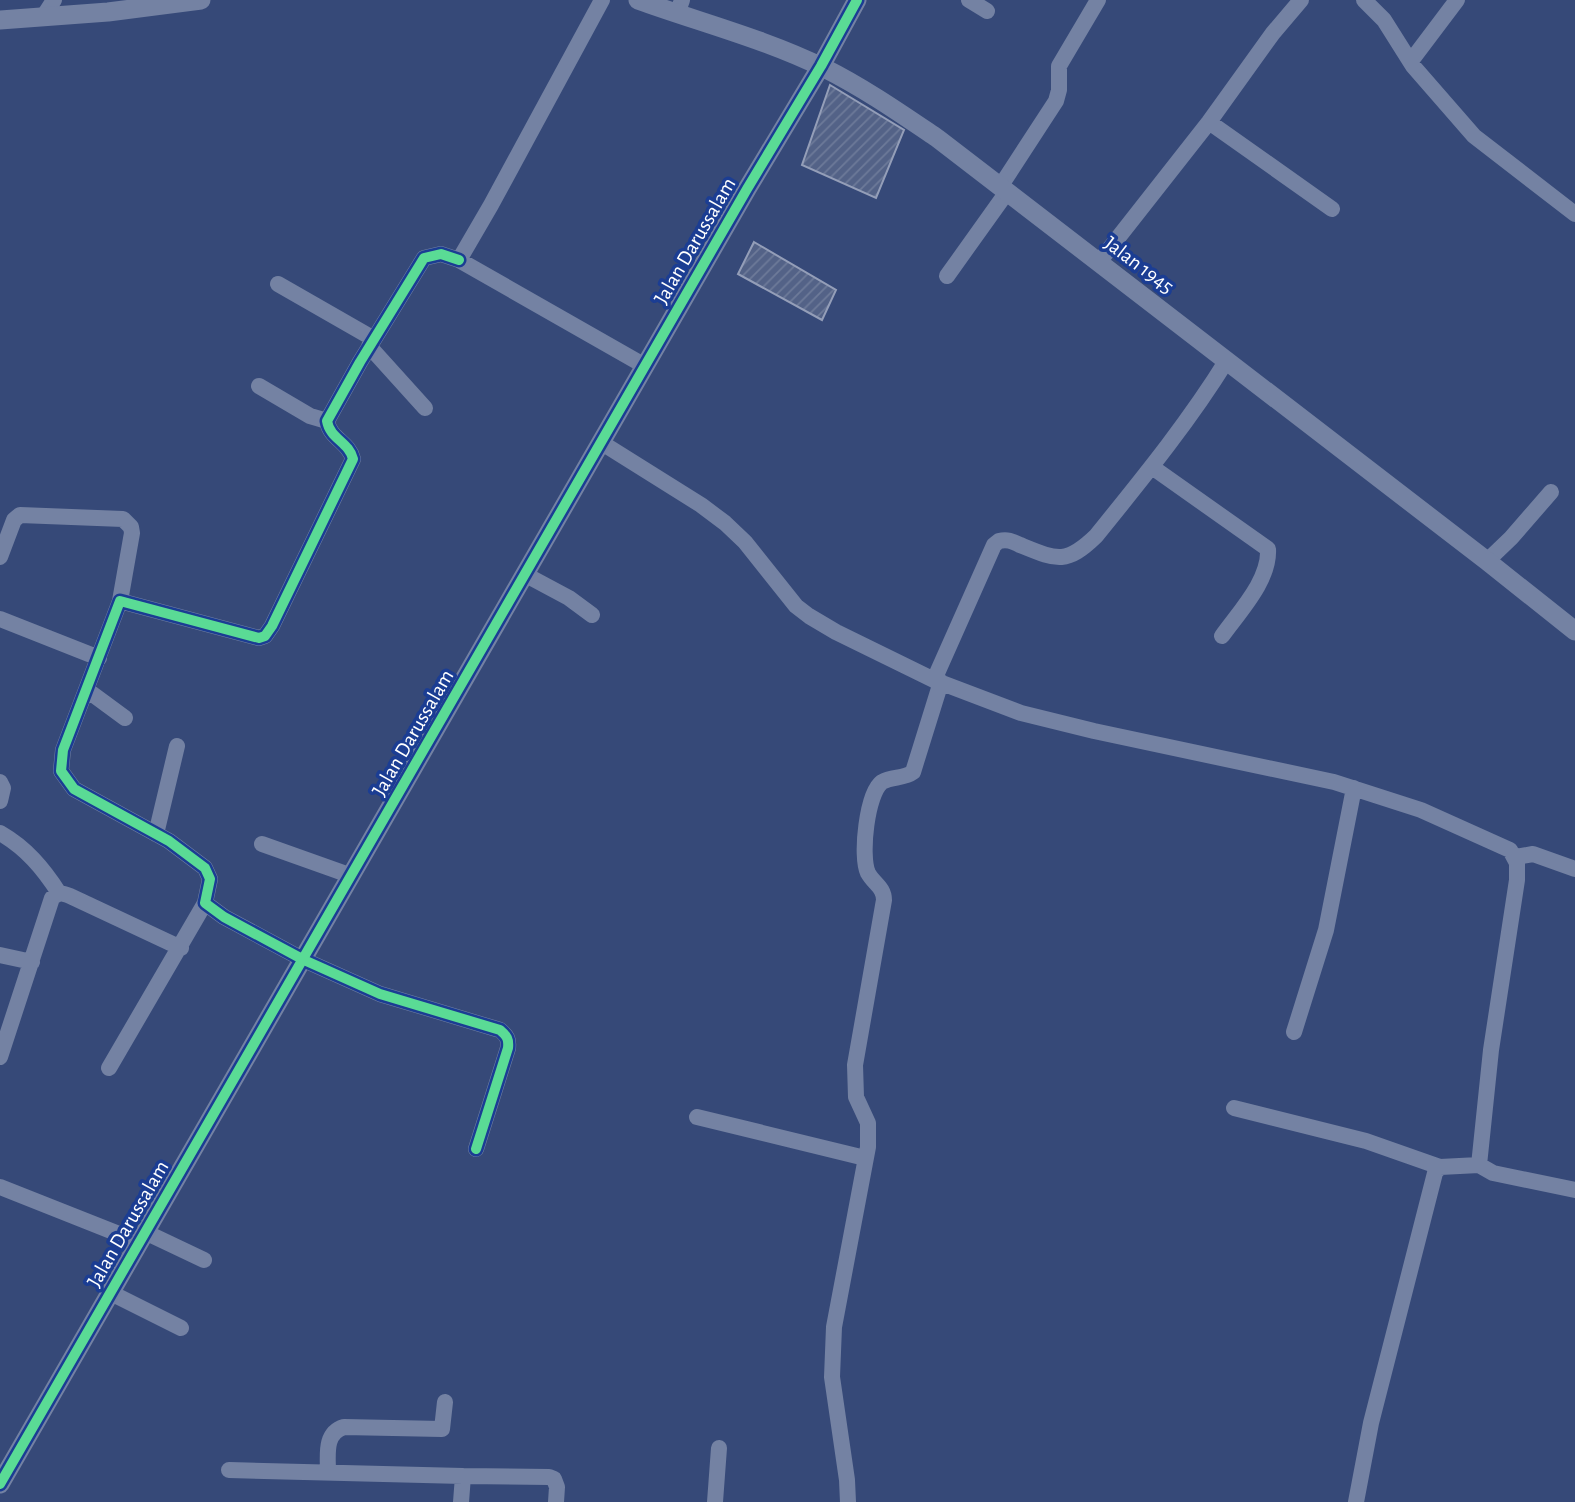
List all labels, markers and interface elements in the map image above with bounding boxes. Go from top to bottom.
street label: Jalan Darussalam [650,174,740,308]
street label: Jalan 1945 [1100,232,1178,298]
street label: Jalan Darussalam [368,666,458,800]
street label: Jalan Darussalam [83,1157,173,1291]

